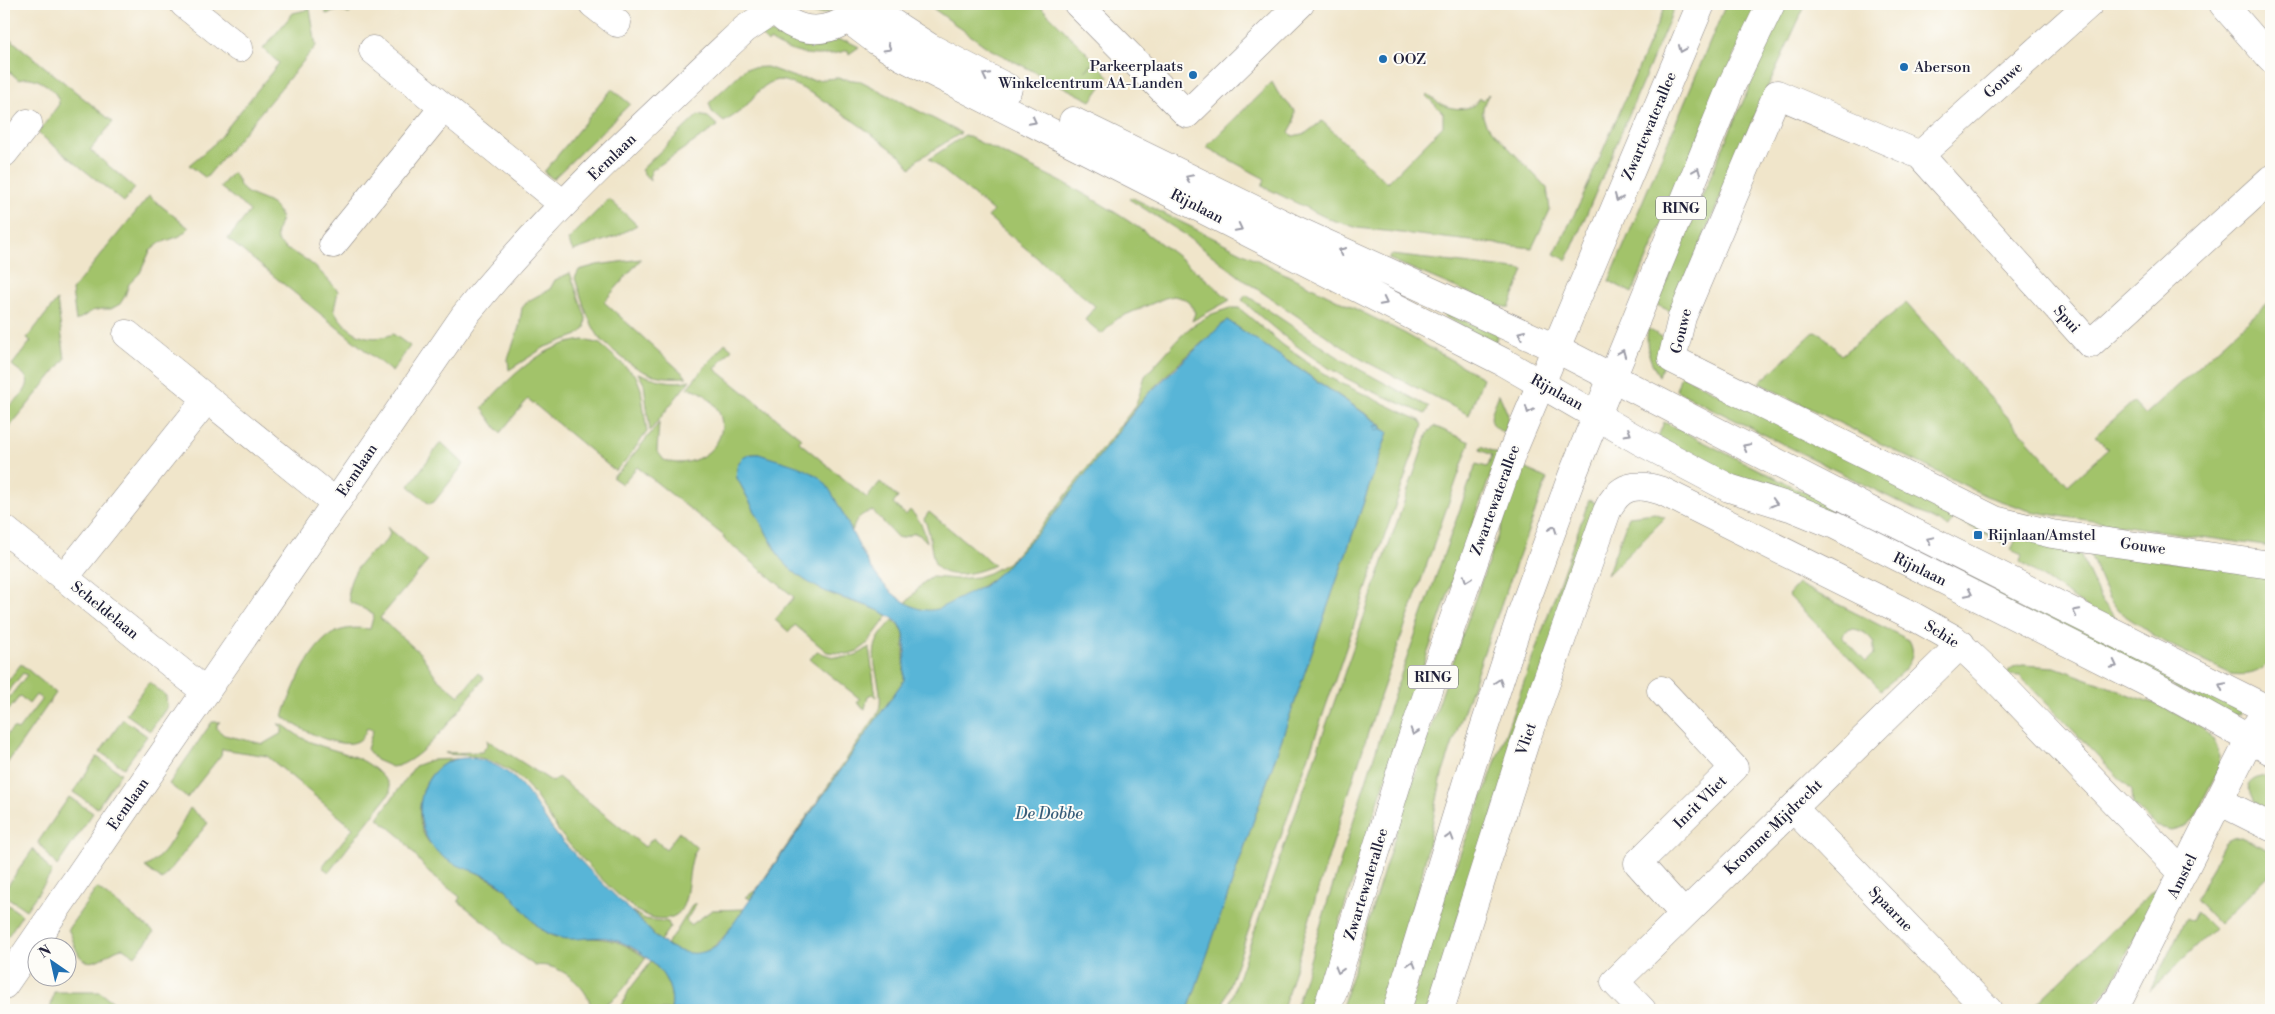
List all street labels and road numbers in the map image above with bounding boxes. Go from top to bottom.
street label: Gouwe [1980,58,2027,103]
street label: Zwartewaterallee [1618,69,1681,183]
street label: Eemlaan [584,130,640,185]
street label: Rijnlaan [1167,185,1227,228]
road number: RING [1656,197,1706,220]
street label: Spui [2049,302,2084,337]
street label: Gouwe [1667,307,1696,356]
street label: Rijnlaan [1527,370,1587,415]
street label: Eemlaan [333,440,382,500]
street label: Zwartewaterallee [1467,442,1524,558]
street label: Gouwe [2119,534,2167,559]
street label: Rijnlaan [1890,548,1950,591]
street label: Scheldelaan [67,577,142,644]
street label: Schie [1921,616,1963,652]
road number: RING [1408,666,1458,689]
street label: Vliet [1512,720,1541,759]
street label: Inrit Vliet [1670,771,1731,833]
street label: Eemlaan [104,774,153,834]
street label: Kromme Mijdrecht [1720,775,1827,879]
street label: Zwartewaterallee [1340,826,1393,942]
street label: Amstel [2163,850,2202,903]
street label: Spaarne [1864,883,1917,936]

